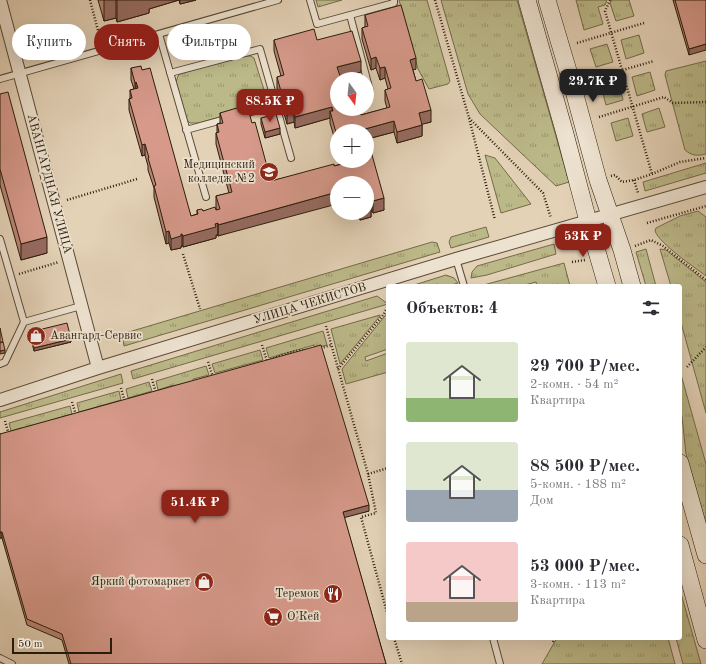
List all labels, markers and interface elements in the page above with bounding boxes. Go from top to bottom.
chip: Купить [12,24,86,60]
chip: Снять [94,24,159,60]
chip: Фильтры [167,24,251,60]
pin: 29.7K ₽ [556,69,630,103]
north arrow [330,72,374,116]
map controls [330,72,374,220]
text: 29.7K ₽ [568,75,618,88]
pin: 88.5K ₽ [233,89,307,123]
text: 88.5K ₽ [245,95,295,108]
street label: АВАНГАРДНАЯ УЛИЦА [25,113,73,255]
button: + [330,124,374,168]
place label: Медицинский колледж №2 [183,159,255,185]
school or university icon: Медицинский колледж №2 [258,161,280,183]
button: − [330,176,374,220]
pin: 53K ₽ [555,224,611,258]
text: 53K ₽ [564,230,602,243]
street label: УЛИЦА ЧЕКИСТОВ [252,281,368,327]
icon: filters [640,297,662,319]
text: Объектов: 4 [406,300,498,317]
shop icon: Авангард-Сервис [25,325,47,347]
place label: Авангард-Сервис [50,330,142,342]
icon: home [438,358,486,406]
text: 29 700 ₽/мес. [530,358,640,375]
text: 2-комн. · 54 m² [530,378,618,391]
text: Квартира [530,394,585,407]
icon: home [438,458,486,506]
text: 88 500 ₽/мес. [530,458,640,475]
text: 5-комн. · 188 m² [530,478,626,491]
pin: 51.4K ₽ [158,490,232,524]
text: Дом [530,494,554,507]
text: 51.4K ₽ [170,496,220,509]
icon: home [438,558,486,606]
text: 53 000 ₽/мес. [530,558,640,575]
shop icon: Яркий фотомаркет [193,571,215,593]
place label: Яркий фотомаркет [91,576,190,588]
text: 3-комн. · 113 m² [530,578,626,591]
restaurant icon: Теремок [322,583,344,605]
place label: Теремок [275,588,319,600]
text: Квартира [530,594,585,607]
supermarket icon: О’Кей [262,606,284,628]
place label: О’Кей [287,611,319,623]
scale bar [12,636,112,655]
text: 50 m [18,639,43,650]

